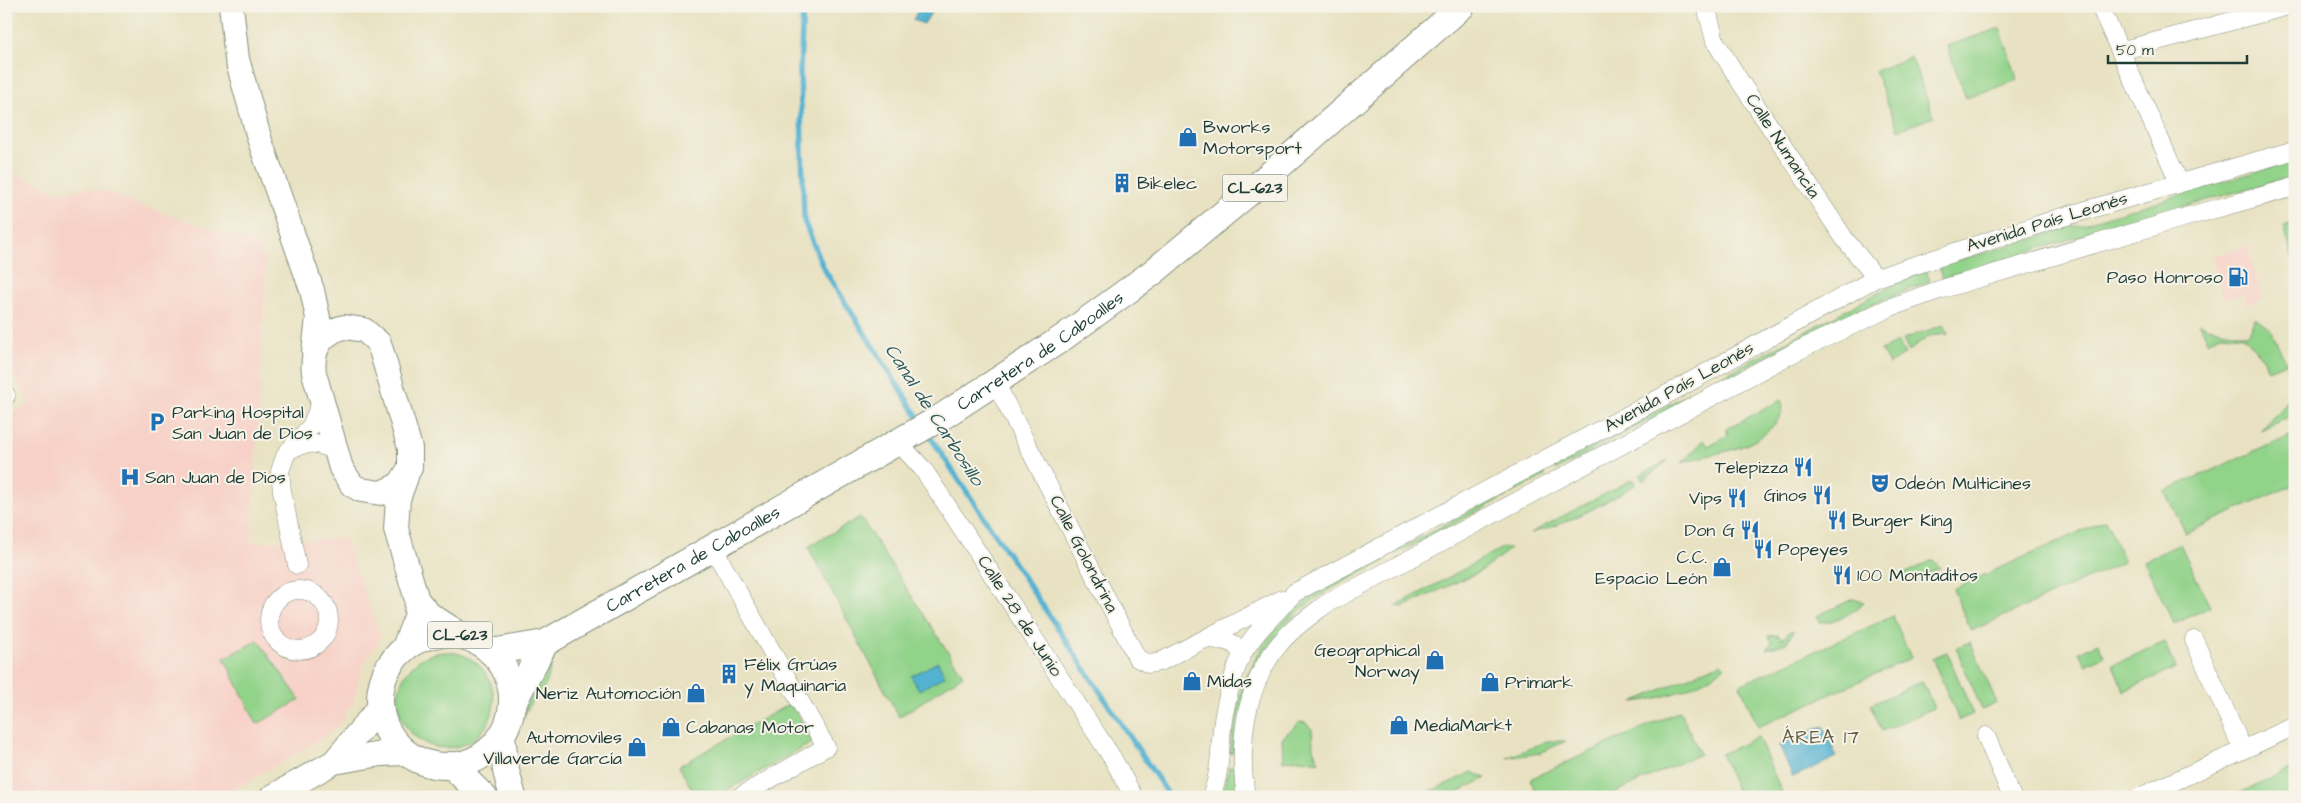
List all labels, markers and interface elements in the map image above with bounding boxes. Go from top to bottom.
scale bar [2108,32,2247,64]
text: 50 m [2116,40,2154,61]
street label: Calle Numancia [1740,89,1826,203]
place label: Bworks Motorsport [1203,115,1302,161]
shop icon: Bworks Motorsport [1177,126,1199,148]
place label: Bikelec [1137,171,1197,196]
building icon: Bikelec [1111,172,1133,194]
road number: CL-623 [1222,174,1288,202]
street label: Avenida País Leonés [1963,186,2131,258]
place label: Paso Honroso [2107,265,2223,290]
fuel station icon: Paso Honroso [2227,266,2249,288]
street label: Carretera de Caboalles [952,285,1129,416]
street label: Avenida País Leonés [1600,335,1758,439]
water label: Canal de Carbosillo [878,339,991,492]
place label: Parking Hospital San Juan de Dios [172,400,313,446]
parking icon: Parking Hospital San Juan de Dios [146,411,168,433]
place label: Telepizza [1715,455,1788,480]
restaurant icon: Telepizza [1792,456,1814,478]
place label: San Juan de Dios [145,465,286,490]
hospital icon: San Juan de Dios [119,466,141,488]
place label: Odeón Multicines [1895,471,2031,496]
theatre icon: Odeón Multicines [1869,472,1891,494]
place label: Ginos [1764,483,1807,508]
restaurant icon: Ginos [1811,484,1833,506]
place label: Vips [1689,486,1722,511]
restaurant icon: Vips [1726,487,1748,509]
street label: Calle Golondrina [1044,491,1124,617]
street label: Carretera de Caboalles [601,499,785,618]
place label: Burger King [1852,508,1952,534]
restaurant icon: Burger King [1826,509,1848,531]
place label: Don G [1685,518,1736,543]
restaurant icon: Don G [1739,519,1761,541]
place label: Popeyes [1778,537,1848,563]
restaurant icon: Popeyes [1752,538,1774,560]
place label: C.C. Espacio León [1595,545,1707,591]
street label: Calle 28 de Junio [971,550,1069,682]
shop icon: C.C. Espacio León [1711,556,1733,578]
place label: 100 Montaditos [1857,563,1978,588]
restaurant icon: 100 Montaditos [1831,564,1853,586]
road number: CL-623 [428,622,492,648]
place label: Geographical Norway [1314,638,1420,685]
shop icon: Geographical Norway [1424,649,1446,671]
place label: Félix Grúas y Maquinaria [744,652,846,699]
building icon: Félix Grúas y Maquinaria [718,663,740,685]
place label: Midas [1207,669,1252,694]
shop icon: Midas [1181,670,1203,692]
place label: Primark [1505,670,1573,695]
shop icon: Primark [1479,671,1501,693]
place label: Neriz Automoción [536,681,681,706]
shop icon: Neriz Automoción [685,682,707,704]
place label: MediaMarkt [1414,713,1513,738]
shop icon: MediaMarkt [1388,714,1410,736]
place label: Cabanas Motor [686,715,814,740]
shop icon: Cabanas Motor [660,716,682,738]
district label: ÁREA 17 [1782,724,1860,751]
place label: Automoviles Villaverde García [483,725,622,771]
shop icon: Automoviles Villaverde García [626,736,648,758]

